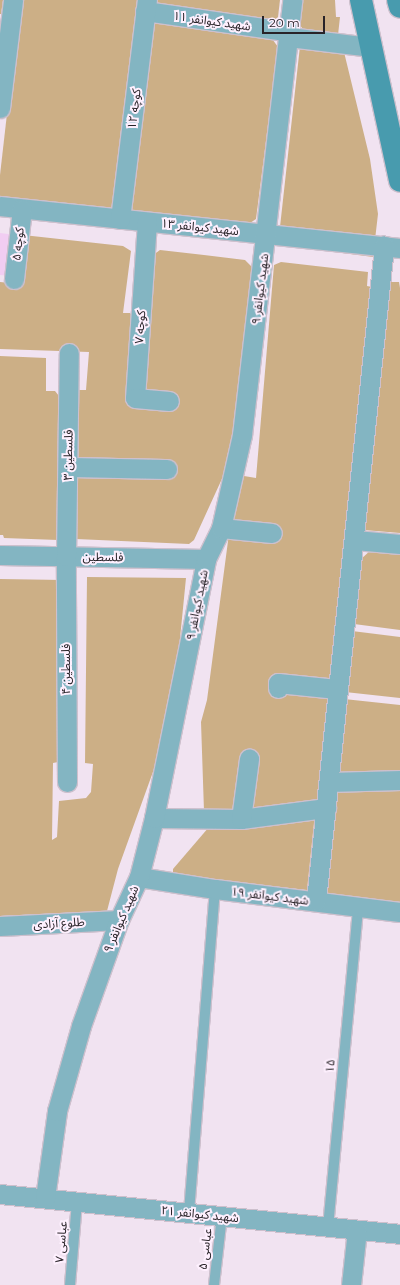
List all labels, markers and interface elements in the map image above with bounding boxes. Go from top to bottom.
street label: شهید کیوانفر ۱۱ [172,8,252,34]
scale bar [264,8,327,34]
text: 20 m [269,15,300,30]
street label: کوچه ۱۲ [124,88,144,130]
street label: شهید کیوانفر ۱۳ [160,216,240,238]
street label: کوچه ۵ [9,227,27,261]
street label: شهید کیوانفر ۹ [249,253,271,325]
street label: کوچه ۷ [132,310,148,344]
street label: فلسطین ۳ [60,429,76,481]
street label: فلسطین [82,549,124,565]
street label: شهید کیوانفر ۹ [183,569,211,641]
street label: فلسطین ۴ [59,644,73,694]
street label: شهید کیوانفر ۹ [100,883,142,955]
street label: شهید کیوانفر ۱۹ [230,884,310,908]
street label: طلوع آزادی [33,914,85,932]
street label: ۱۵ [322,1059,338,1073]
street label: شهید کیوانفر ۲۱ [160,1203,240,1225]
street label: عباسی ۷ [52,1221,70,1263]
street label: عباسی ۵ [195,1227,215,1271]

